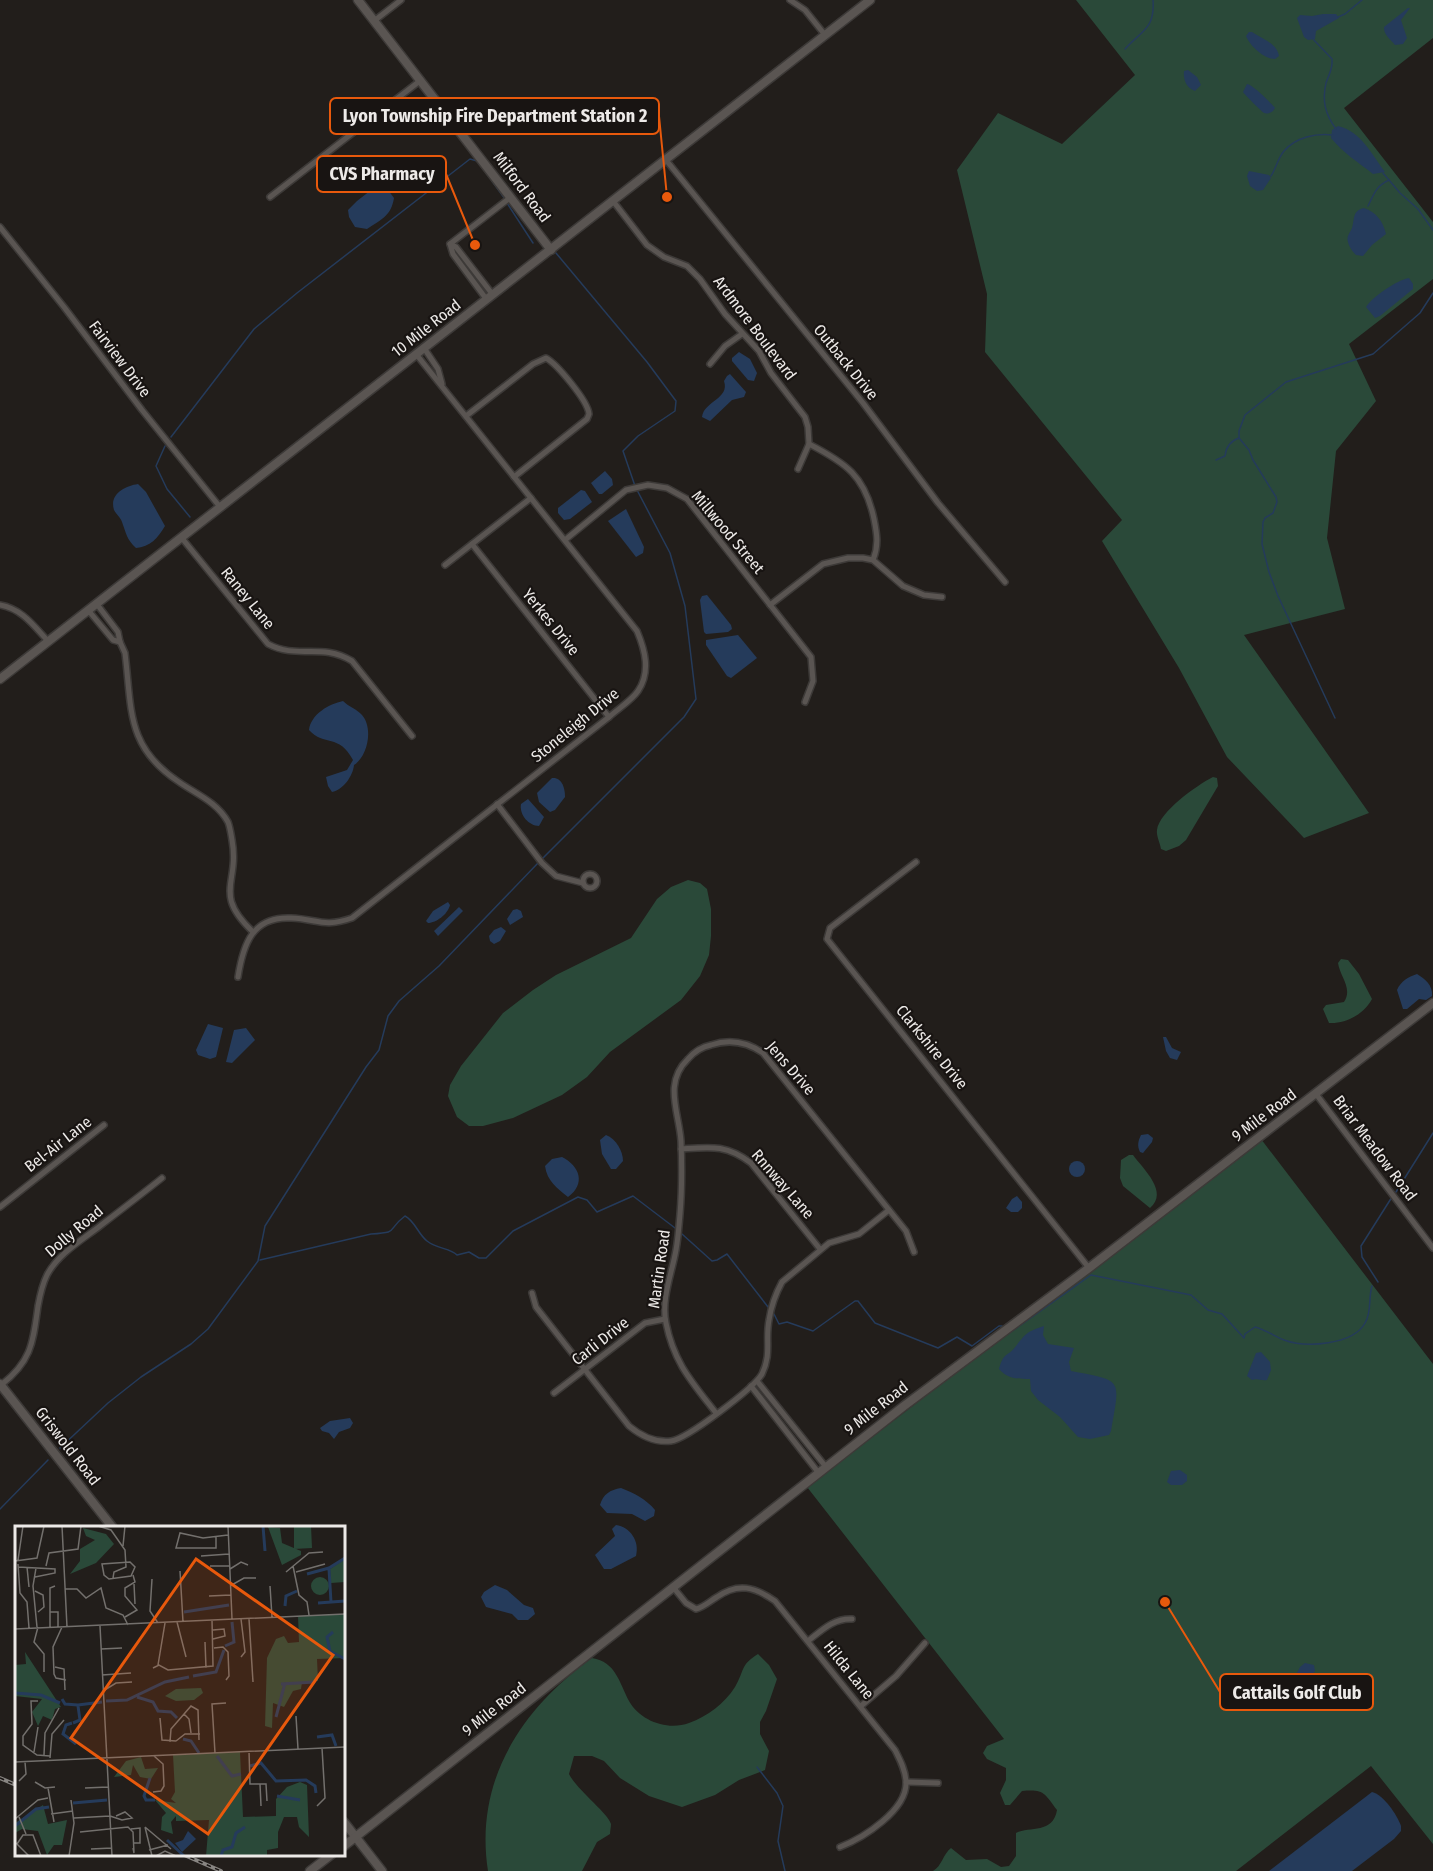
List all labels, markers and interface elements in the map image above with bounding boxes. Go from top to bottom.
callout: Lyon Township Fire Department Station 2 [330,98,659,134]
text: Lyon Township Fire Department Station 2 [343,105,647,127]
street label: Milford Road [489,148,555,226]
callout: CVS Pharmacy [317,156,446,192]
text: CVS Pharmacy [329,163,435,185]
street label: Ardmore Boulevard [710,272,800,384]
street label: 10 Mile Road [388,295,464,361]
street label: Fairview Drive [85,317,155,401]
street label: Outback Drive [810,320,882,404]
street label: Millwood Street [688,486,769,578]
street label: Raney Lane [217,563,279,633]
street label: Yerkes Drive [518,585,584,659]
street label: Stoneleigh Drive [527,684,623,766]
street label: Clarkshire Drive [892,1001,972,1093]
street label: Jens Drive [762,1037,820,1099]
street label: 9 Mile Road [1228,1085,1300,1145]
street label: Briar Meadow Road [1329,1092,1421,1204]
street label: Bel-Air Lane [21,1112,95,1176]
street label: Rnnway Lane [748,1145,818,1223]
street label: Dolly Road [41,1201,107,1261]
street label: Martin Road [644,1228,674,1310]
street label: Carli Drive [568,1313,632,1369]
street label: 9 Mile Road [840,1377,912,1439]
street label: Griswold Road [32,1403,104,1489]
inset map [15,1526,345,1856]
street label: Hilda Lane [820,1637,878,1703]
callout: Cattails Golf Club [1220,1674,1373,1710]
street label: 9 Mile Road [458,1678,530,1740]
text: Cattails Golf Club [1233,1682,1362,1704]

